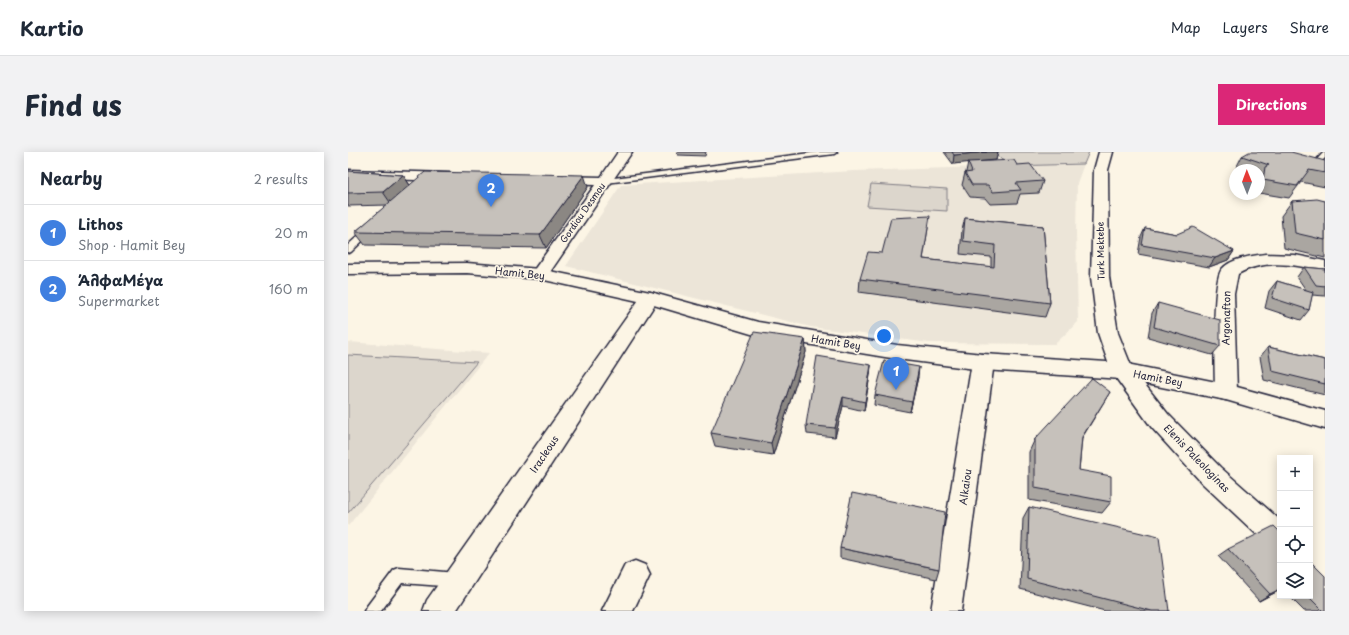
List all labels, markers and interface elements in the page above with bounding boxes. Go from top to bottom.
text: Kartio [20,14,83,42]
text: Map [1171,17,1201,38]
text: Layers [1223,17,1268,38]
text: Share [1290,17,1329,38]
text: Find us [24,83,122,126]
button: Directions [1218,84,1325,125]
north arrow [1229,164,1265,200]
text: Nearby [40,165,102,191]
text: 2 results [254,169,308,188]
pin: 2 [478,174,504,207]
street label: Gordiou Desmou [556,179,608,246]
text: Lithos [78,212,123,235]
street label: Turk Mektebe [1092,221,1108,281]
text: 1 [50,223,56,242]
text: 20 m [274,223,308,242]
text: Shop · Hamit Bey [78,235,185,254]
street label: Hamit Bey [494,262,546,284]
text: ΆλφαΜέγα [78,268,163,291]
text: 2 [48,279,58,298]
text: 160 m [269,279,308,298]
text: Supermarket [78,291,160,310]
street label: Argonafton [1218,291,1233,345]
your location [874,326,894,346]
street label: Hamit Bey [810,330,862,354]
pin: 1 [883,357,909,390]
street label: Hamit Bey [1132,365,1184,391]
street label: Elenis Paleologinas [1161,420,1234,495]
street label: Iracleous [526,432,562,475]
map controls [1277,455,1313,599]
button: + [1277,455,1313,491]
street label: Alkaiou [955,468,974,506]
button: − [1277,491,1313,527]
button: locate [1277,527,1313,563]
button: layers [1277,563,1313,599]

